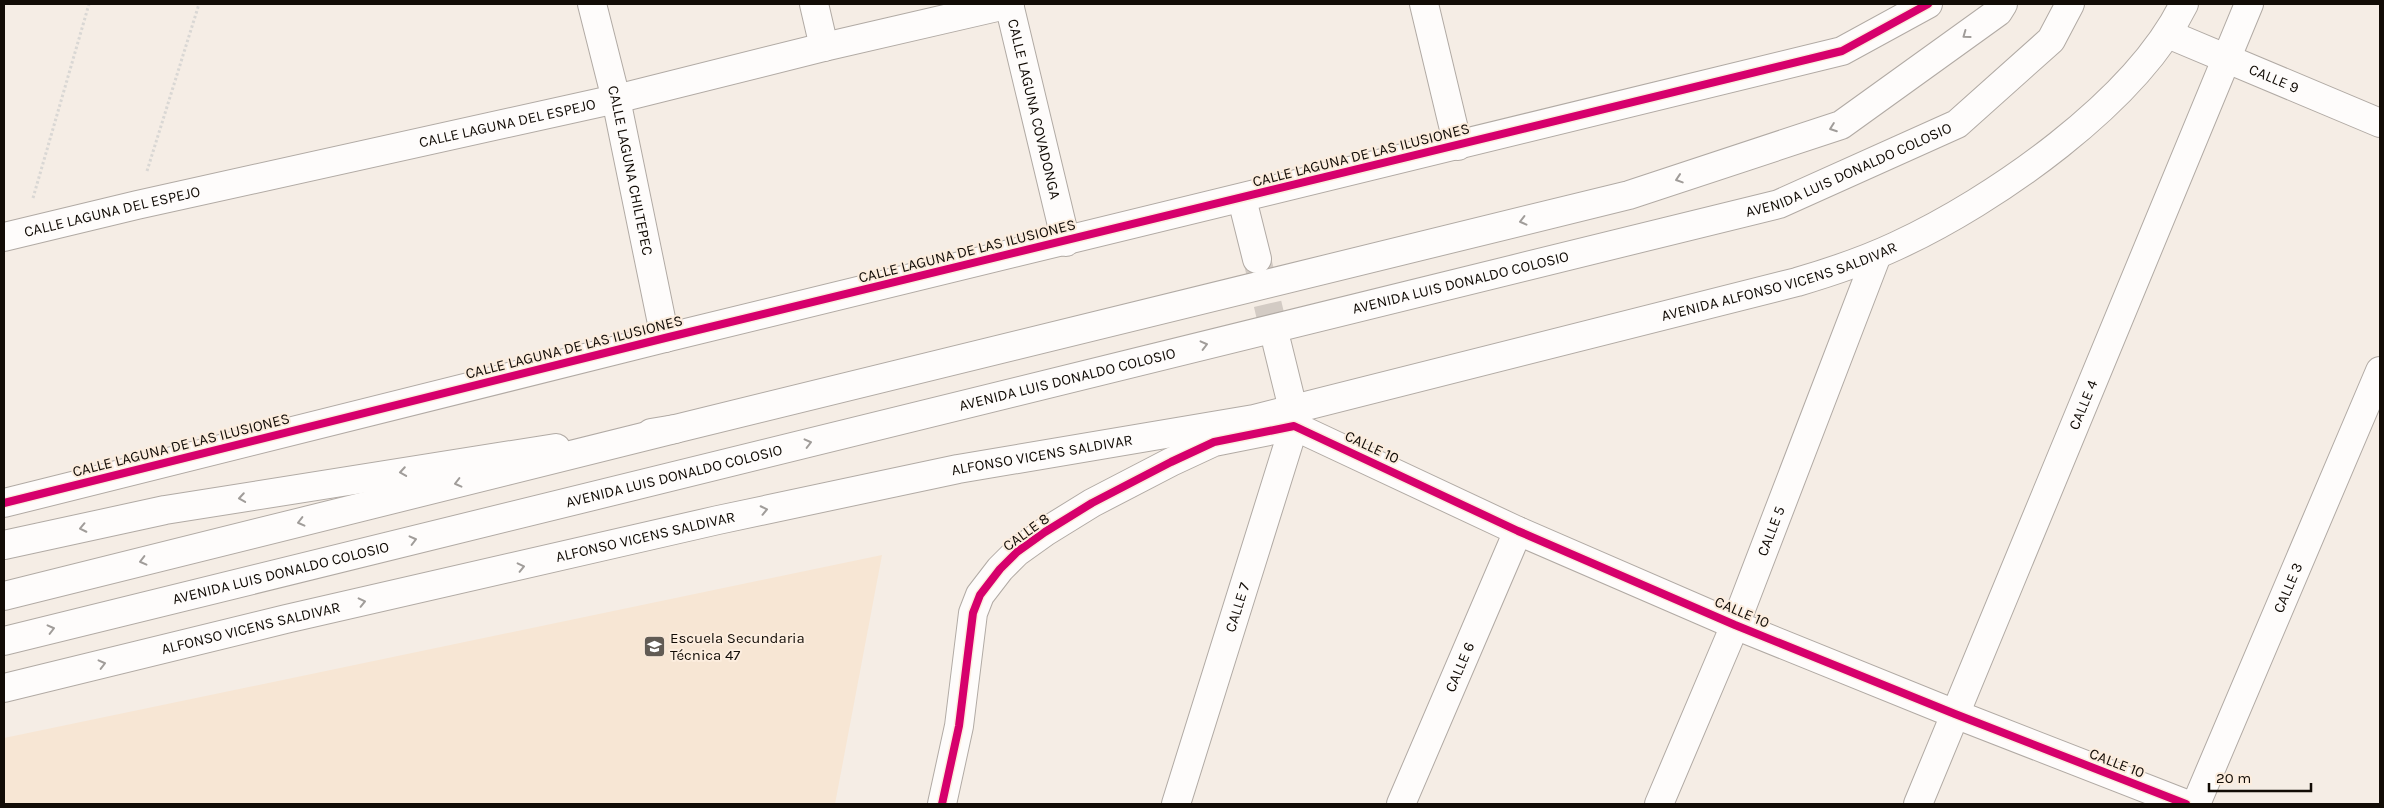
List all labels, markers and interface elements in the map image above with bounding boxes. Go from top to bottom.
street label: CALLE LAGUNA COVADONGA [1004,17,1065,201]
one-way arrow [1962,29,1972,38]
street label: CALLE 9 [2246,60,2302,97]
street label: CALLE LAGUNA CHILTEPEC [604,84,657,257]
street label: CALLE LAGUNA DEL ESPEJO [417,95,597,151]
street label: CALLE LAGUNA DE LAS ILUSIONES [1251,119,1471,191]
street label: AVENIDA LUIS DONALDO COLOSIO [1744,119,1954,221]
one-way arrow [1830,122,1838,132]
one-way arrow [1676,173,1684,183]
street label: CALLE LAGUNA DEL ESPEJO [22,182,202,241]
street label: CALLE LAGUNA DE LAS ILUSIONES [857,215,1077,287]
one-way arrow [1518,215,1527,226]
street label: AVENIDA ALFONSO VICENS SALDIVAR [1659,238,1900,325]
street label: AVENIDA LUIS DONALDO COLOSIO [1350,247,1571,318]
street label: CALLE LAGUNA DE LAS ILUSIONES [464,311,684,383]
one-way arrow [1200,340,1209,351]
street label: AVENIDA LUIS DONALDO COLOSIO [957,344,1177,415]
street label: CALLE 4 [2065,377,2102,432]
street label: CALLE LAGUNA DE LAS ILUSIONES [71,409,291,481]
street label: CALLE 10 [1342,427,1402,467]
street label: ALFONSO VICENS SALDIVAR [950,431,1134,479]
one-way arrow [804,438,813,449]
street label: AVENIDA LUIS DONALDO COLOSIO [564,441,784,511]
one-way arrow [398,467,407,477]
one-way arrow [454,477,463,488]
one-way arrow [238,492,246,503]
street label: CALLE 5 [1753,503,1789,559]
one-way arrow [760,505,769,516]
street label: ALFONSO VICENS SALDIVAR [554,508,737,566]
street label: CALLE 8 [999,509,1053,555]
one-way arrow [296,516,305,527]
one-way arrow [78,522,87,533]
one-way arrow [408,535,417,546]
street label: AVENIDA LUIS DONALDO COLOSIO [171,538,391,608]
one-way arrow [139,556,147,566]
street label: CALLE 3 [2269,560,2306,615]
one-way arrow [516,562,525,573]
street label: CALLE 7 [1221,580,1254,634]
street label: CALLE 10 [1712,592,1772,632]
street label: ALFONSO VICENS SALDIVAR [159,598,342,658]
one-way arrow [358,598,367,608]
one-way arrow [47,624,56,635]
place label: Escuela Secundaria Técnica 47 [670,629,805,664]
school or university icon: Escuela Secundaria Técnica 47 [642,635,666,659]
street label: CALLE 6 [1441,639,1478,695]
one-way arrow [98,659,107,670]
street label: CALLE 10 [2087,744,2147,782]
scale bar [2209,760,2312,792]
text: 20 m [2216,769,2251,787]

